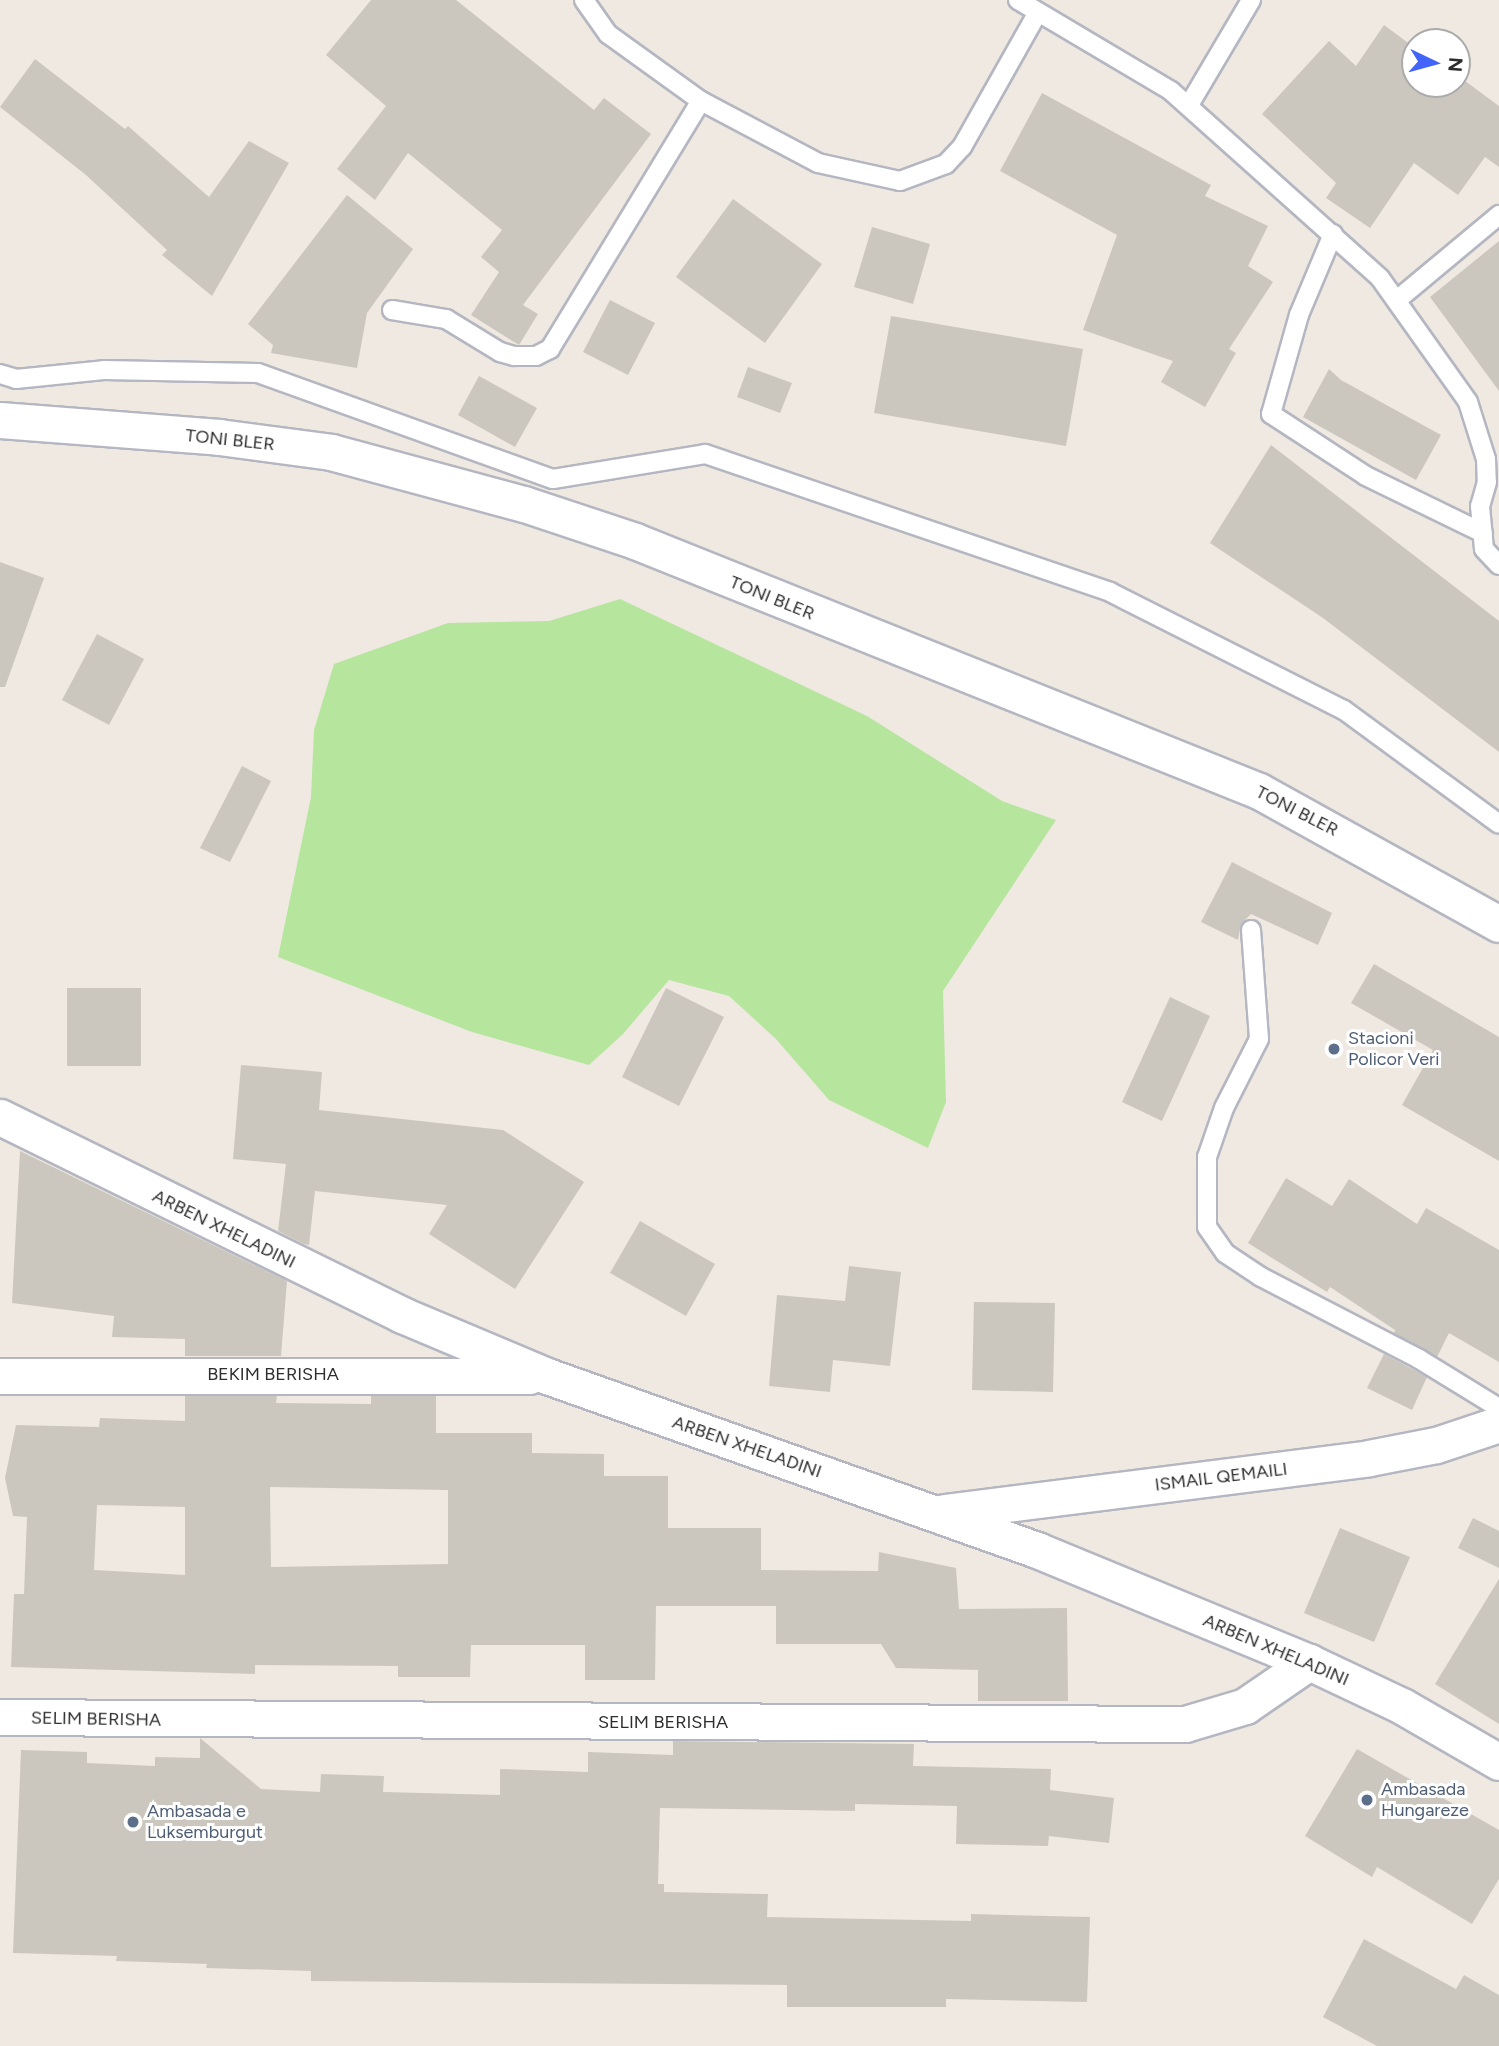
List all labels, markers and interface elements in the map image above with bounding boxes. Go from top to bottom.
north arrow [1401,28,1471,98]
text: N [1443,56,1468,73]
street label: TONI BLER [184,425,276,455]
street label: TONI BLER [726,571,818,625]
street label: TONI BLER [1252,781,1342,841]
place label: Stacioni Policor Veri [1348,1028,1439,1070]
marker: Stacioni Policor Veri [1326,1041,1342,1057]
street label: ARBEN XHELADINI [149,1185,299,1273]
street label: BEKIM BERISHA [207,1363,339,1385]
street label: ARBEN XHELADINI [670,1411,824,1483]
street label: ISMAIL QEMAILI [1154,1458,1288,1496]
street label: ARBEN XHELADINI [1200,1610,1352,1690]
street label: SELIM BERISHA [31,1707,161,1731]
street label: SELIM BERISHA [598,1711,728,1733]
place label: Ambasada Hungareze [1381,1779,1469,1822]
marker: Ambasada Hungareze [1359,1792,1375,1808]
place label: Ambasada e Luksemburgut [147,1801,263,1843]
marker: Ambasada e Luksemburgut [125,1814,141,1830]

